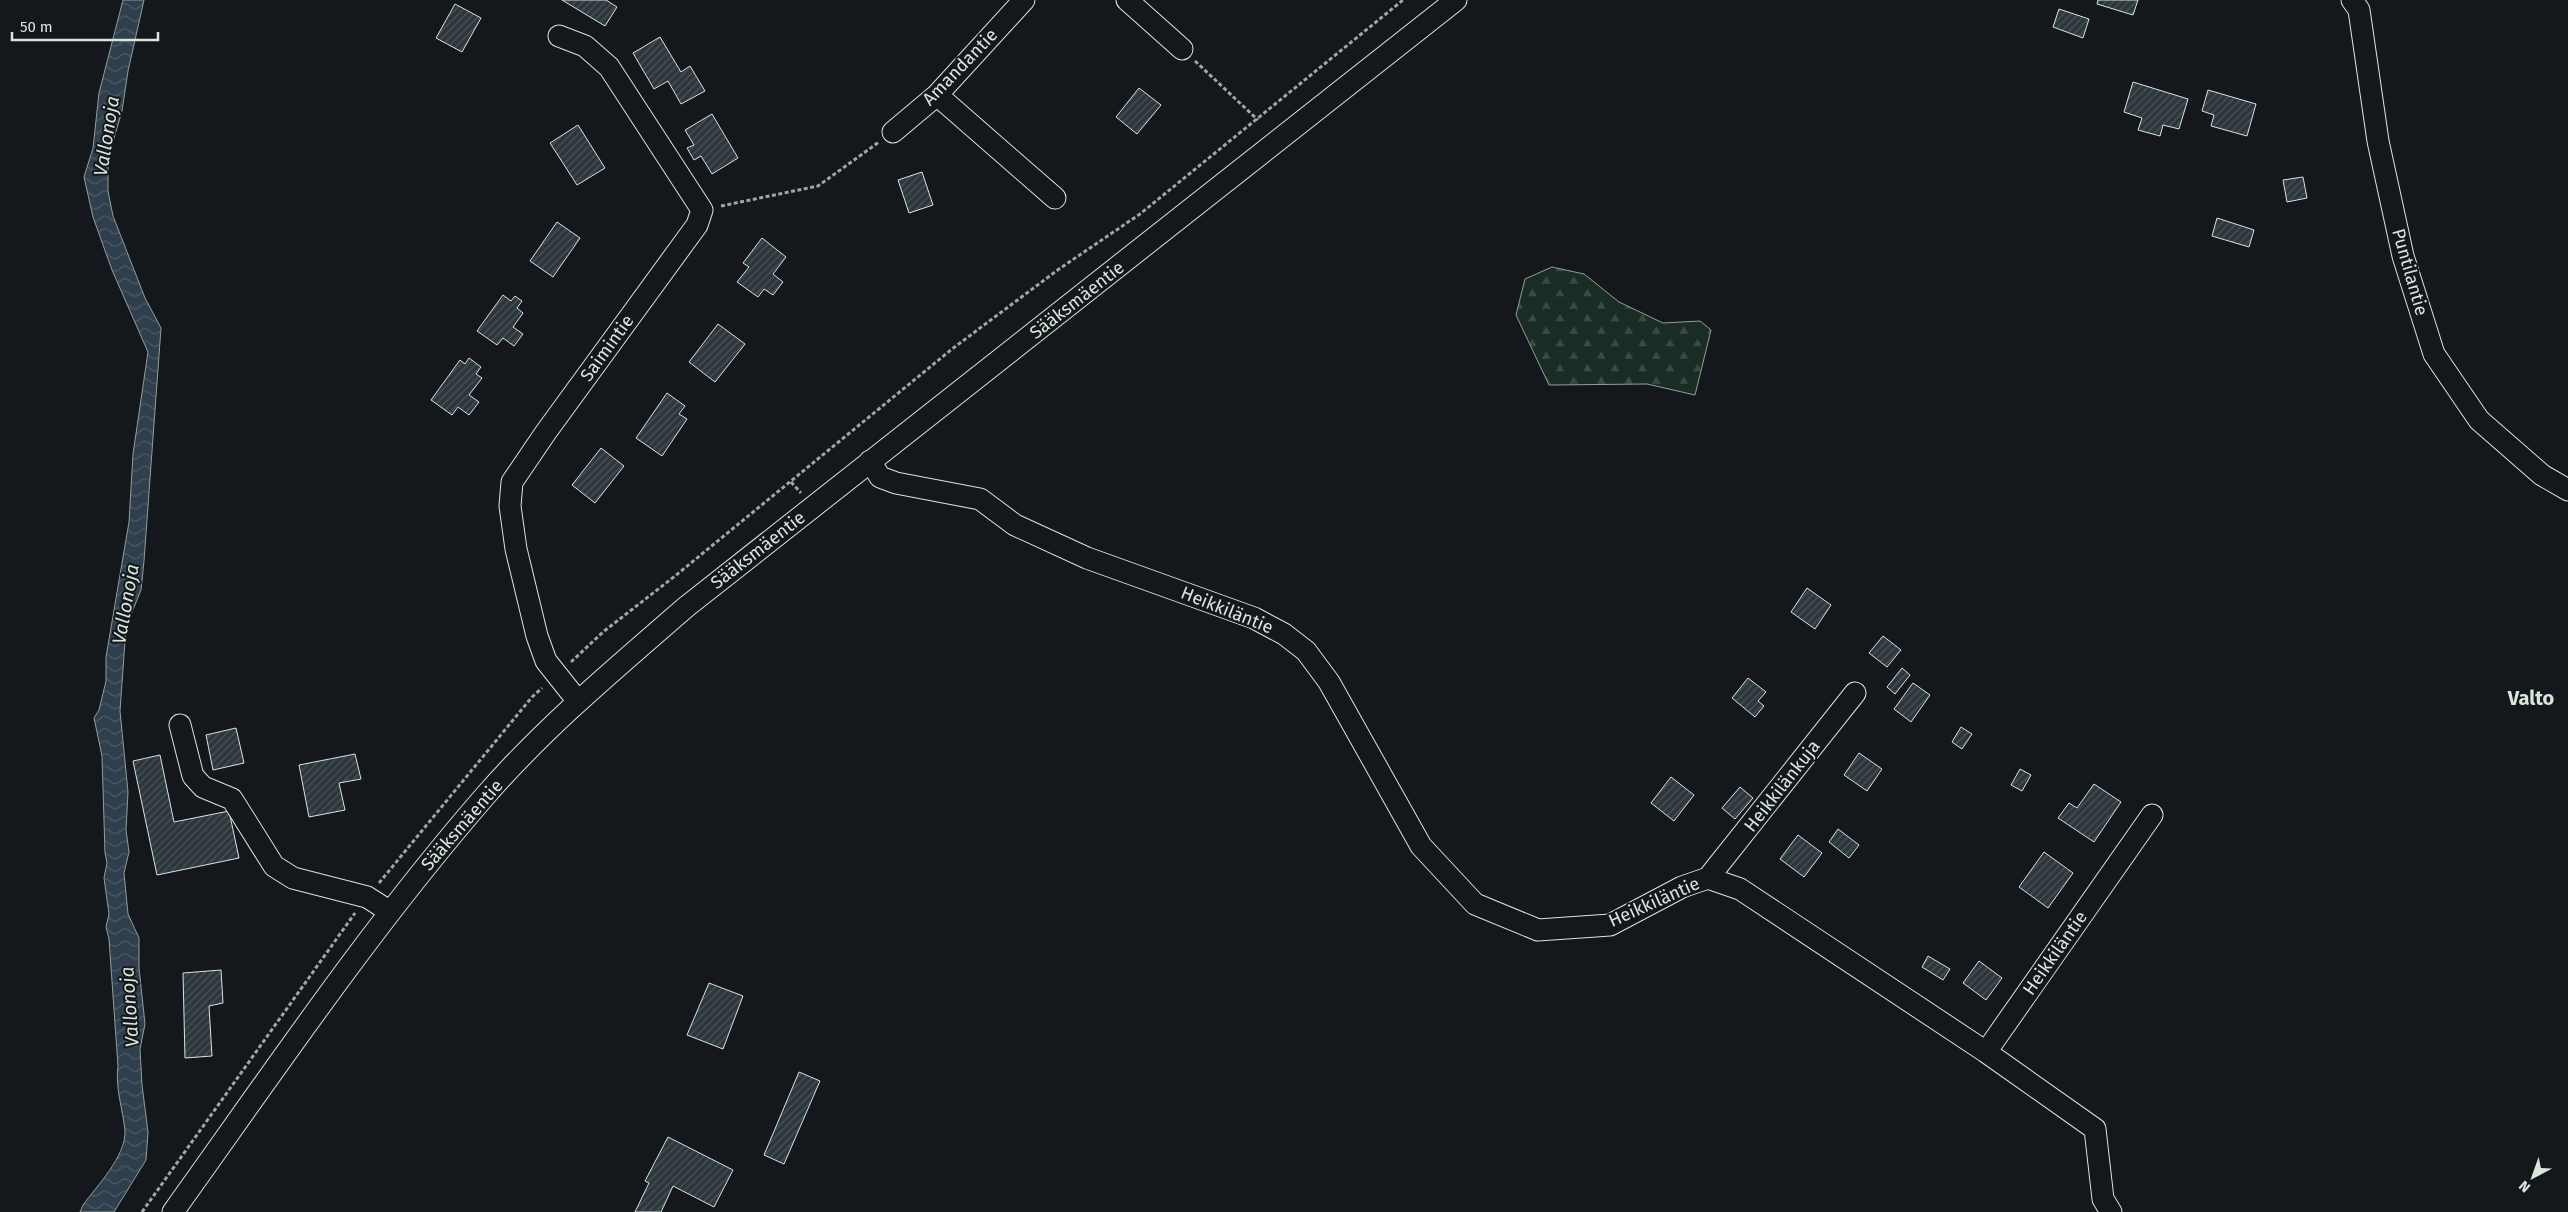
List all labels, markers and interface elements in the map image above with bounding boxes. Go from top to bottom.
scale bar [12,10,159,42]
text: 50 m [20,18,53,36]
street label: Amandantie [918,24,1002,110]
water label: Vallonoja [89,94,124,178]
street label: Puntilantie [2387,226,2433,318]
street label: Sääksmäentie [1025,256,1129,344]
street label: Saimintie [575,310,639,386]
street label: Sääksmäentie [706,506,810,594]
water label: Vallonoja [107,562,144,646]
street label: Heikkiläntie [1178,582,1276,638]
district label: Valto [2507,686,2554,710]
street label: Heikkilänkuja [1739,736,1825,836]
street label: Sääksmäentie [416,775,508,875]
street label: Heikkiläntie [1605,872,1703,932]
street label: Heikkiläntie [2018,907,2092,999]
water label: Vallonoja [115,966,144,1048]
north arrow [2508,1152,2558,1202]
text: N [2516,1177,2534,1196]

